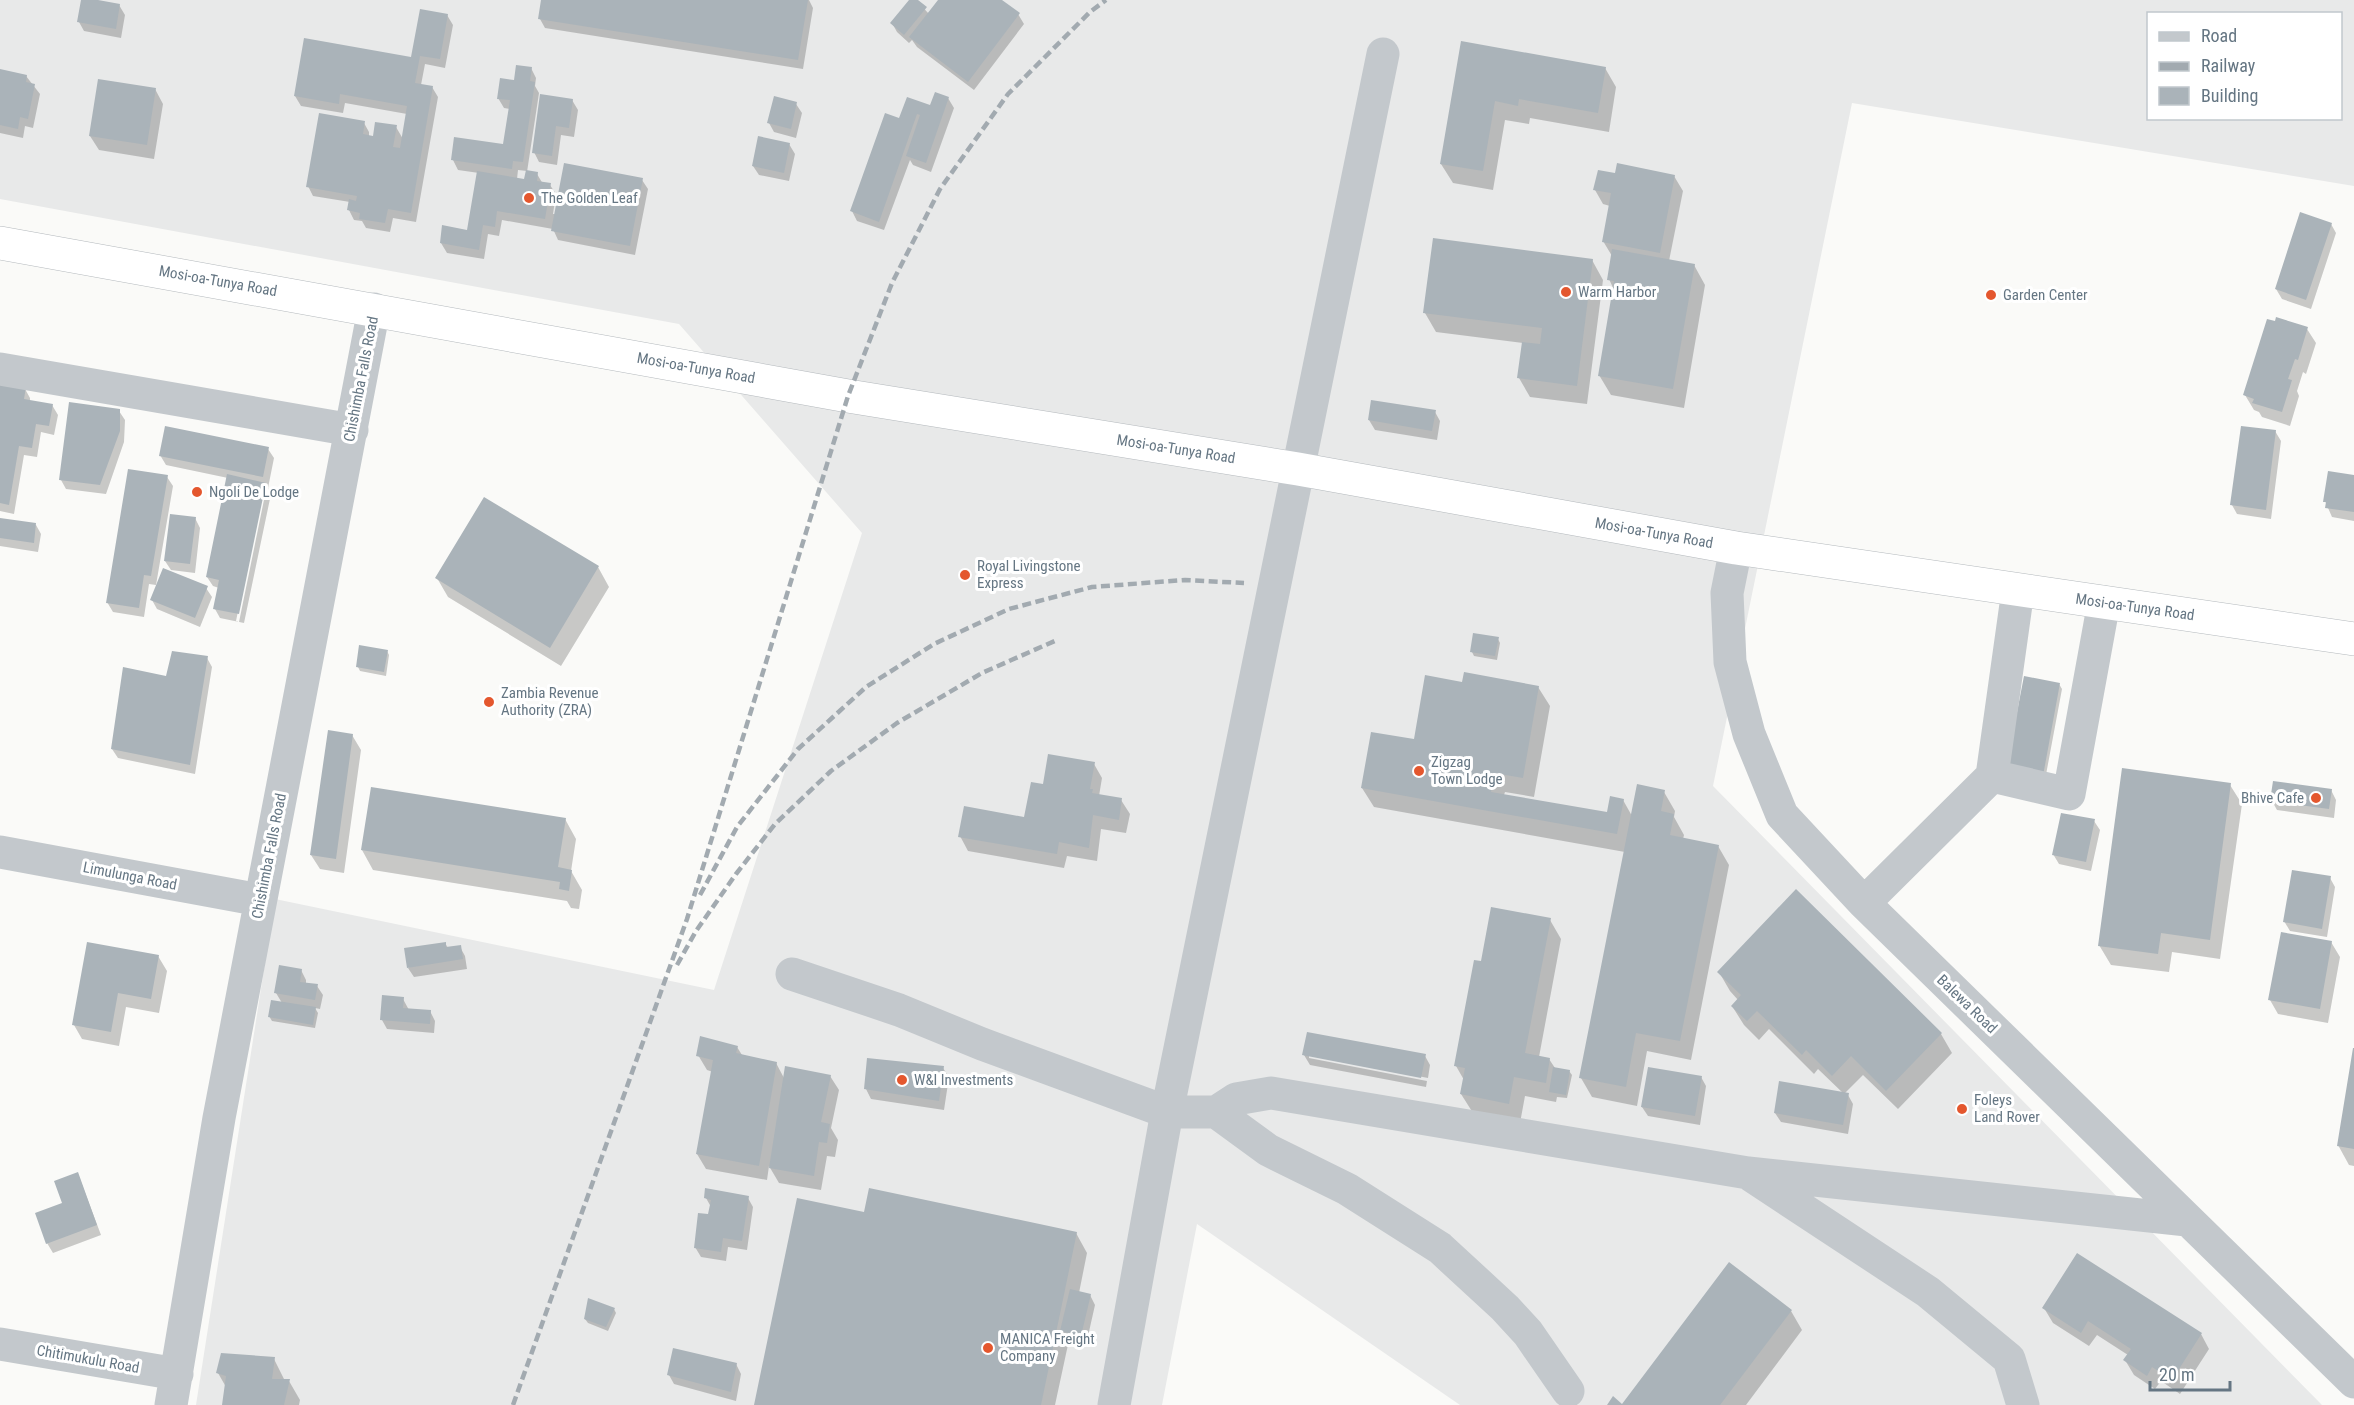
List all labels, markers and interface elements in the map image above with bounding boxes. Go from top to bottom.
legend [2147,12,2342,120]
text: Road [2201,25,2237,46]
text: Railway [2201,55,2256,76]
text: Building [2201,85,2258,106]
place label: The Golden Leaf [541,189,638,207]
marker: The Golden Leaf [522,191,536,205]
street label: Mosi-oa-Tunya Road [157,262,279,300]
place label: Warm Harbor [1578,283,1657,301]
marker: Warm Harbor [1559,285,1573,299]
place label: Garden Center [2003,286,2088,304]
marker: Garden Center [1984,288,1998,302]
street label: Chishimba Falls Road [340,315,382,443]
street label: Mosi-oa-Tunya Road [635,349,757,387]
street label: Mosi-oa-Tunya Road [1115,431,1237,467]
place label: Ngoli De Lodge [209,483,299,501]
marker: Ngoli De Lodge [190,485,204,499]
street label: Mosi-oa-Tunya Road [1593,514,1715,552]
place label: Royal Livingstone Express [977,557,1081,592]
marker: Royal Livingstone Express [958,568,972,582]
street label: Mosi-oa-Tunya Road [2074,590,2196,624]
place label: Zambia Revenue Authority (ZRA) [501,684,599,719]
marker: Zambia Revenue Authority (ZRA) [482,695,496,709]
place label: Zigzag Town Lodge [1431,753,1503,788]
marker: Zigzag Town Lodge [1412,764,1426,778]
place label: Bhive Cafe [2241,789,2304,807]
marker: Bhive Cafe [2309,791,2323,805]
street label: Chishimba Falls Road [248,792,290,920]
street label: Limulunga Road [82,858,178,894]
street label: Balewa Road [1933,971,2001,1037]
place label: W&I Investments [914,1071,1013,1089]
marker: W&I Investments [895,1073,909,1087]
place label: Foleys Land Rover [1974,1091,2040,1126]
marker: Foleys Land Rover [1955,1102,1969,1116]
place label: MANICA Freight Company [1000,1330,1095,1365]
street label: Chitimukulu Road [35,1341,141,1377]
marker: MANICA Freight Company [981,1341,995,1355]
scale bar [2150,1354,2230,1392]
text: 20 m [2159,1364,2194,1385]

